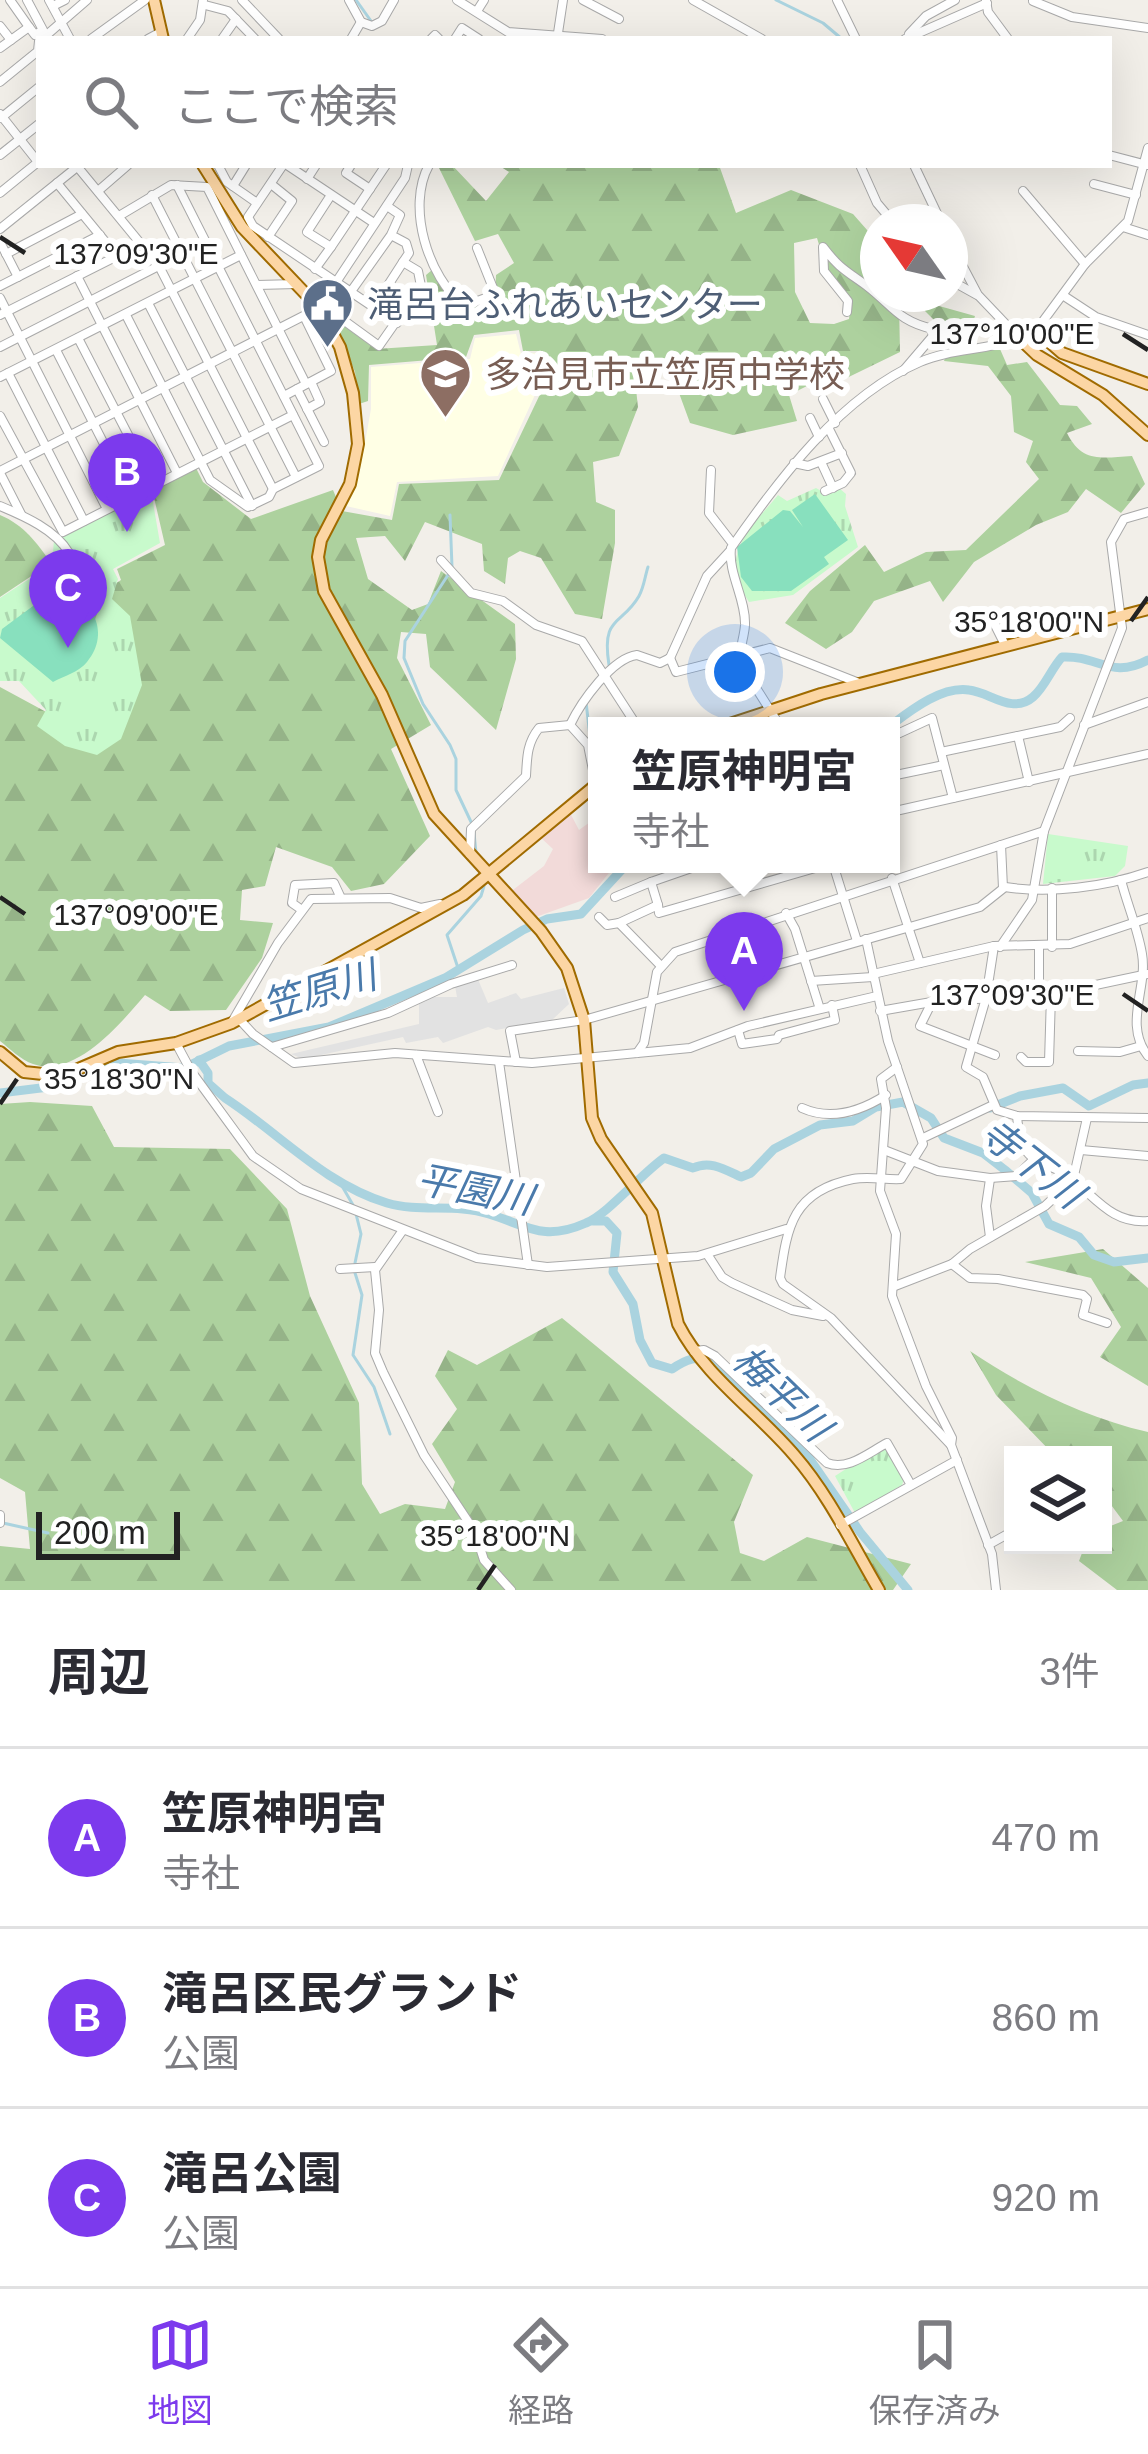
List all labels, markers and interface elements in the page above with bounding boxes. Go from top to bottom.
search box [36,36,1112,168]
icon: search [78,69,144,135]
text: ここで検索 [174,81,399,132]
north arrow [860,204,968,312]
text: 137°09'30"E [53,237,219,270]
public building icon: 滝呂台ふれあいセンター [300,276,356,350]
place label: 滝呂台ふれあいセンター [367,284,763,325]
text: 137°10'00"E [929,317,1095,350]
school or university icon: 多治見市立笠原中学校 [418,346,474,420]
place label: 多治見市立笠原中学校 [485,354,845,395]
pin: B [88,433,166,532]
pin: C [29,549,107,648]
text: 35°18'00"N [954,605,1104,638]
your location [705,642,765,702]
popup [588,717,900,873]
text: 笠原神明宮 [631,746,857,797]
text: 寺社 [631,810,710,853]
text: 137°09'00"E [53,898,219,931]
pin: A [705,912,783,1011]
water label: 笠原川 [257,952,385,1028]
text: 137°09'30"E [929,978,1095,1011]
text: 35°18'30"N [44,1062,194,1095]
water label: 寺下川 [972,1110,1094,1219]
water label: 平園川 [413,1157,540,1223]
water label: 梅平川 [725,1337,842,1452]
map controls [1004,1446,1112,1554]
button: layers [1004,1446,1112,1554]
scale bar [36,1506,180,1559]
text: 200 m [54,1514,146,1551]
text: 35°18'00"N [420,1519,570,1552]
text: 周辺 [48,1644,150,1701]
text: 3件 [1039,1650,1100,1693]
text: 笠原神明宮 [162,1788,387,1839]
text: A [73,1816,101,1859]
text: 470 m [992,1816,1100,1859]
text: 寺社 [162,1852,240,1895]
text: 滝呂区民グランド [162,1968,522,2019]
text: B [73,1996,101,2039]
text: 860 m [992,1996,1100,2039]
text: 公園 [162,2032,240,2075]
text: 滝呂公園 [162,2148,342,2199]
text: C [73,2176,101,2219]
text: 920 m [992,2176,1100,2219]
text: 公園 [162,2212,240,2255]
tab: 地図 [147,2312,213,2432]
tab: 経路 [508,2312,574,2432]
tab: 保存済み [869,2312,1001,2432]

